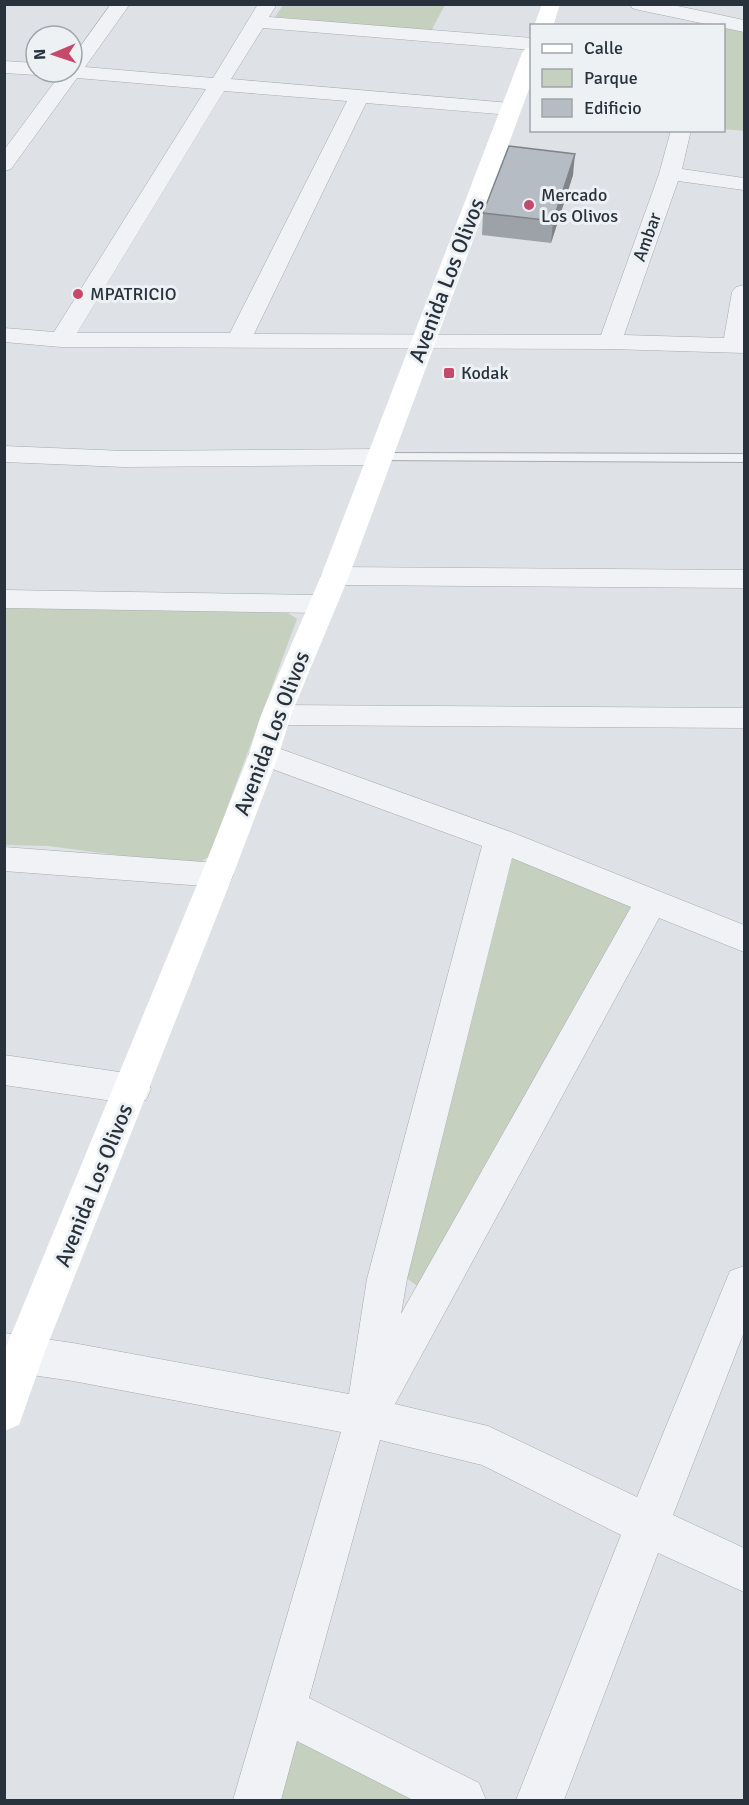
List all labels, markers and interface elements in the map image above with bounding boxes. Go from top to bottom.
north arrow [24,24,84,84]
legend [530,24,725,132]
text: Calle [584,37,623,59]
text: N [30,49,50,60]
text: Parque [584,67,638,89]
text: Edificio [584,97,642,119]
place label: Mercado Los Olivos [541,184,618,227]
street label: Avenida Los Olivos [403,194,490,366]
marker: Mercado Los Olivos [522,198,536,212]
street label: Ambar [628,209,666,265]
place label: MPATRICIO [90,283,177,305]
marker: MPATRICIO [71,287,85,301]
place label: Kodak [461,362,508,384]
marker: Kodak [442,366,456,380]
street label: Avenida Los Olivos [228,647,315,819]
street label: Avenida Los Olivos [48,1100,139,1271]

